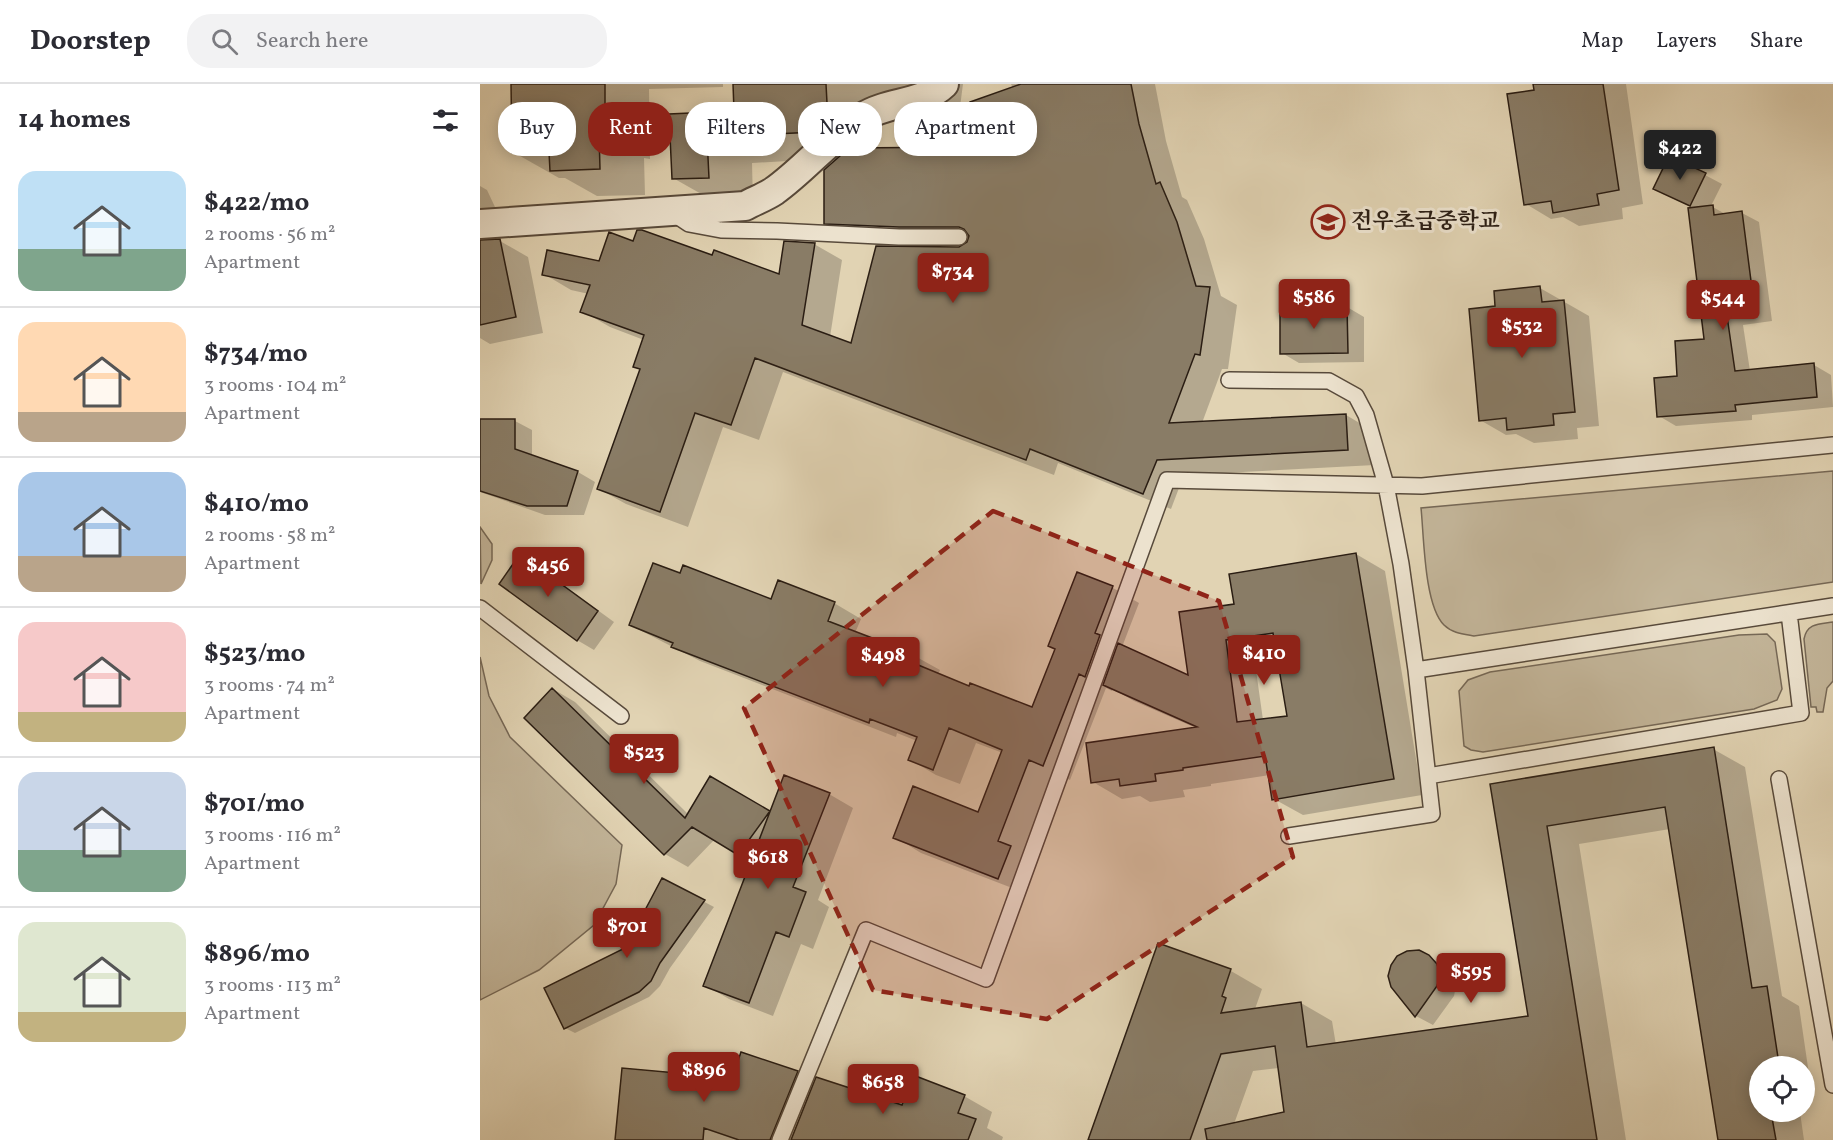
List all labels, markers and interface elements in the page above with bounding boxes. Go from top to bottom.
search box [187,14,607,68]
text: Doorstep [30,22,151,61]
icon: search [208,25,241,58]
text: Search here [256,26,369,57]
text: Map [1581,27,1623,56]
text: Layers [1656,27,1717,56]
text: Share [1750,27,1803,56]
text: 14 homes [18,102,131,138]
chip: Buy [498,102,576,156]
chip: Rent [588,102,673,156]
chip: Filters [685,102,786,156]
chip: New [798,102,882,156]
chip: Apartment [894,102,1037,156]
icon: filters [429,104,462,137]
pin: $422 [1644,130,1716,181]
text: $422 [1658,135,1702,163]
text: $422/mo [204,185,309,221]
icon: home [66,195,138,267]
school or university icon: 전우초급중학교 [1310,204,1346,240]
place label: 전우초급중학교 [1351,207,1500,238]
text: 2 rooms · 56 m² [204,221,335,249]
text: Apartment [204,249,300,277]
pin: $734 [917,253,989,304]
text: $734 [932,258,974,286]
pin: $586 [1278,279,1350,330]
pin: $544 [1687,280,1759,331]
text: $586 [1293,284,1335,312]
text: $544 [1700,285,1746,313]
pin: $532 [1486,308,1558,359]
text: $532 [1501,313,1543,341]
text: $734/mo [204,336,308,372]
icon: home [66,346,138,418]
text: 3 rooms · 104 m² [204,372,346,400]
text: Apartment [204,400,300,428]
text: $410/mo [204,486,309,522]
icon: home [66,496,138,568]
text: 2 rooms · 58 m² [204,522,335,550]
pin: $456 [512,547,584,598]
text: Apartment [204,550,300,578]
text: $456 [526,552,570,580]
pin: $410 [1228,635,1300,686]
text: $523/mo [204,636,305,672]
pin: $498 [847,637,919,688]
text: $410 [1242,640,1286,668]
text: $498 [861,642,905,670]
icon: home [66,646,138,718]
text: 3 rooms · 74 m² [204,672,335,700]
text: Apartment [204,700,300,728]
pin: $523 [608,734,680,785]
text: $523 [623,739,665,767]
text: $701/mo [204,786,305,822]
icon: home [66,796,138,868]
text: 3 rooms · 116 m² [204,822,341,850]
pin: $618 [732,839,804,890]
text: $618 [747,844,789,872]
text: Apartment [204,850,300,878]
pin: $701 [591,908,663,959]
text: $701 [607,913,647,941]
text: $896/mo [204,936,310,972]
icon: home [66,946,138,1018]
pin: $595 [1435,953,1507,1004]
text: $595 [1450,958,1492,986]
text: 3 rooms · 113 m² [204,972,341,1000]
text: Apartment [204,1000,300,1028]
pin: $896 [668,1052,740,1103]
map controls [1749,1056,1815,1122]
button: locate [1749,1056,1815,1122]
text: $896 [682,1057,726,1085]
pin: $658 [847,1064,919,1115]
text: $658 [862,1069,904,1097]

